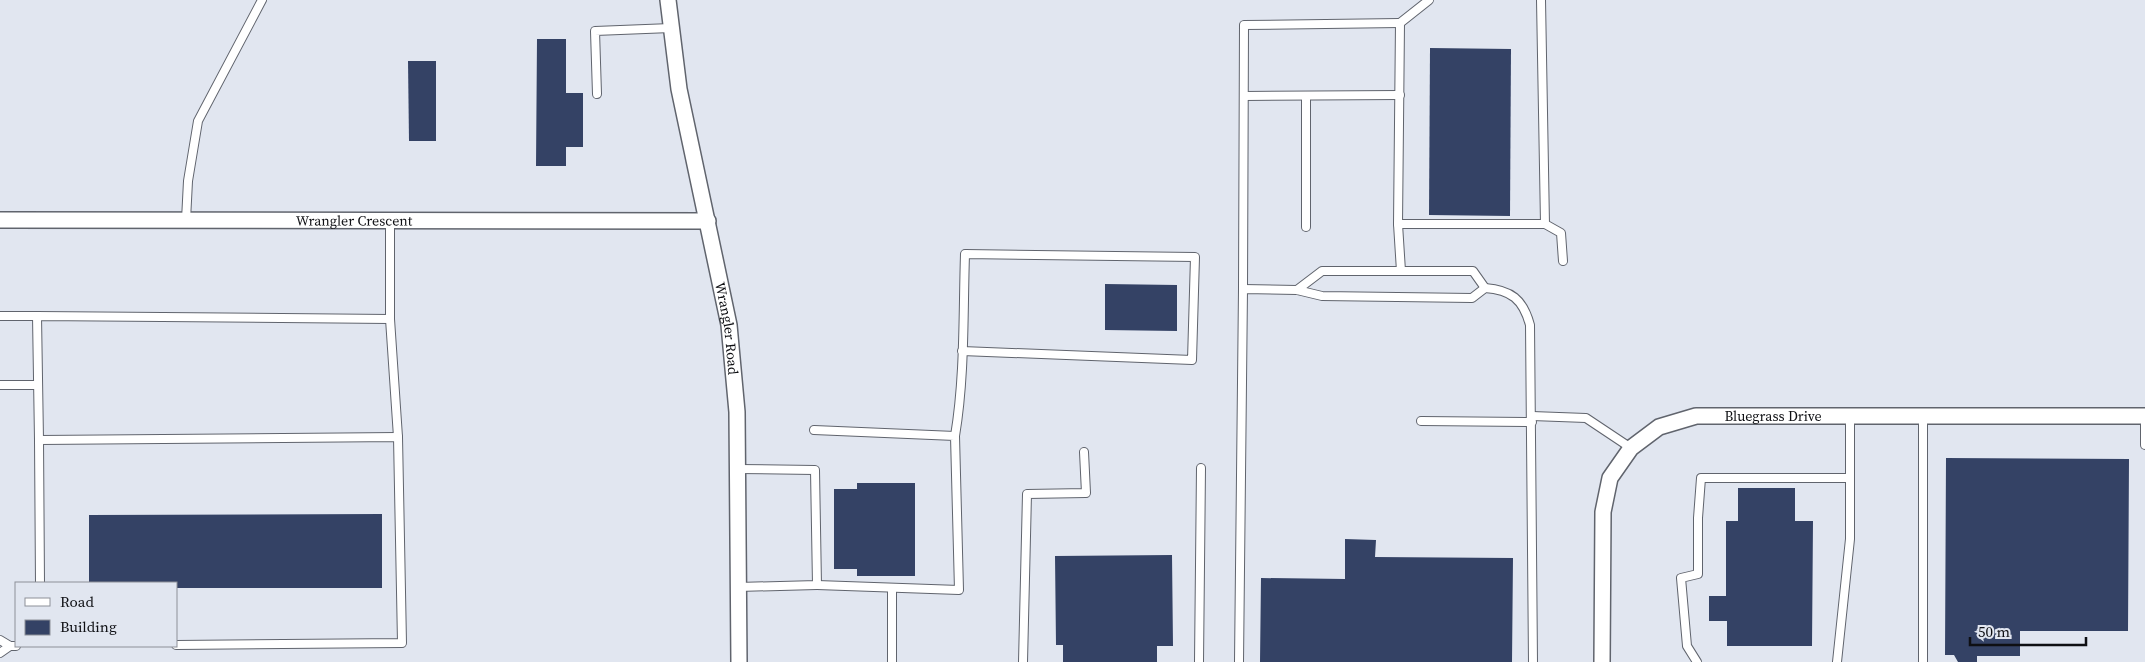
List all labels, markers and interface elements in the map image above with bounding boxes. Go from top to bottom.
street label: Wrangler Crescent [296,210,413,231]
street label: Wrangler Road [710,280,744,376]
street label: Bluegrass Drive [1724,406,1822,426]
legend [15,582,178,647]
text: Road [60,591,94,612]
scale bar [1970,614,2086,646]
text: Building [60,616,117,637]
text: 50 m [1978,621,2010,642]

